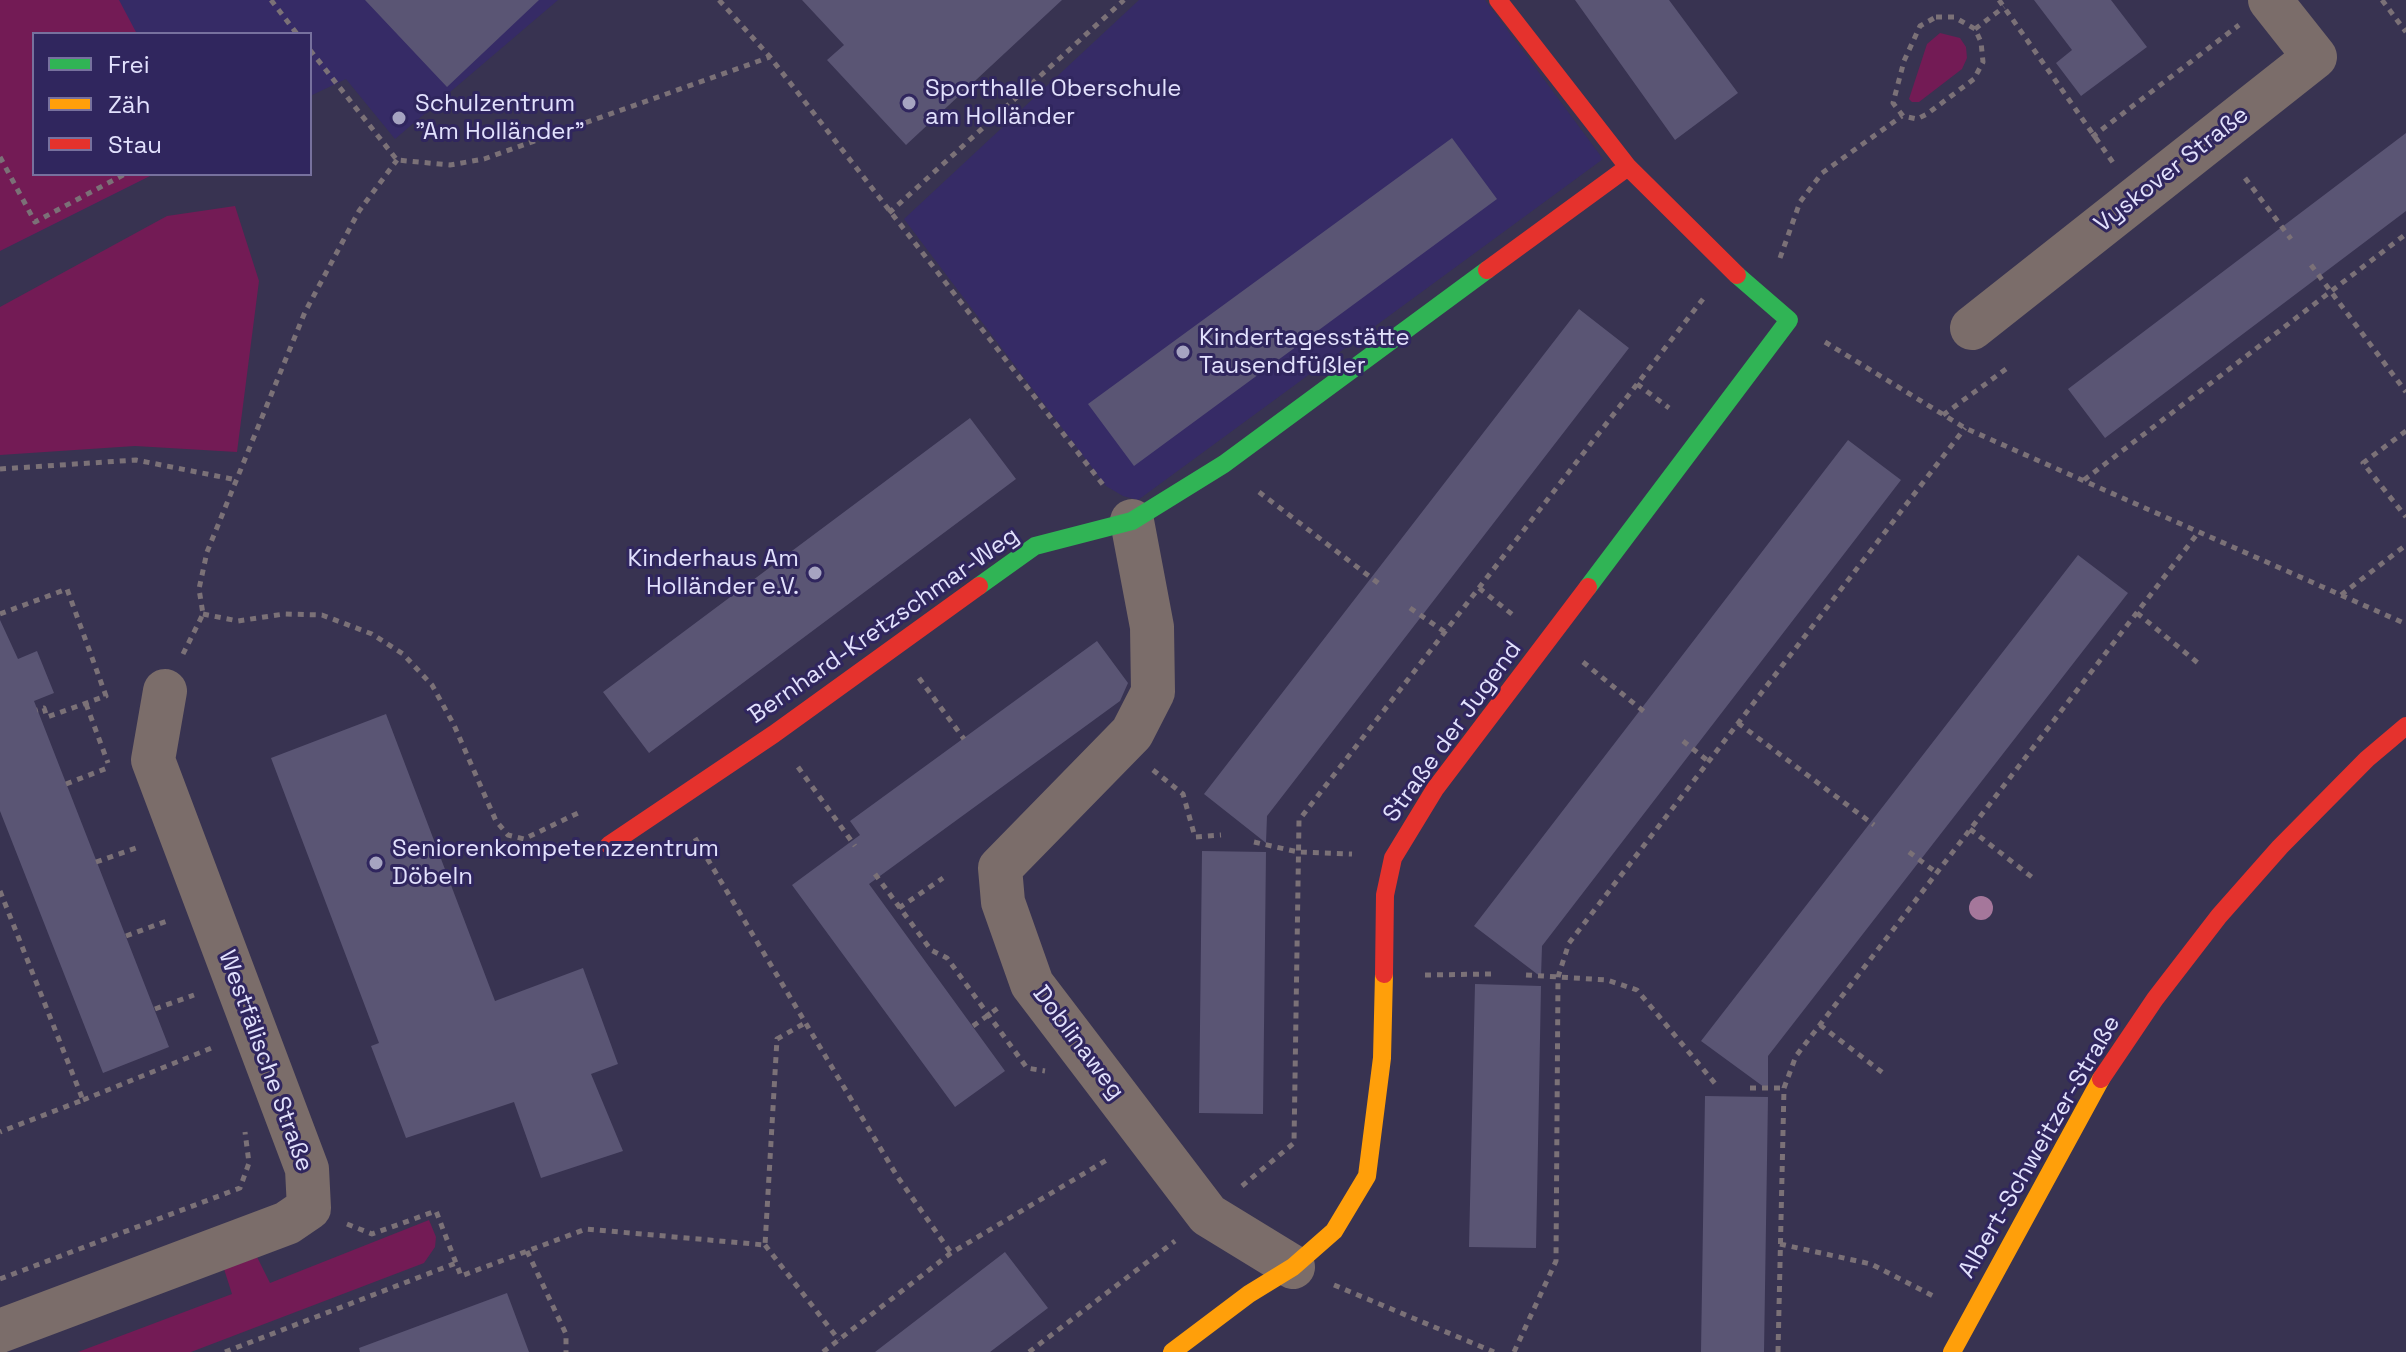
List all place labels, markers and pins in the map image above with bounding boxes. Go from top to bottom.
place label: Sporthalle Oberschule am Holländer [925,75,1182,131]
place label: Schulzentrum "Am Holländer" [415,90,585,146]
marker: Sporthalle Oberschule am Holländer [900,94,918,112]
marker: Schulzentrum "Am Holländer" [390,109,408,127]
place label: Kindertagesstätte Tausendfüßler [1199,324,1410,380]
marker: Kindertagesstätte Tausendfüßler [1174,343,1192,361]
place label: Kinderhaus Am Holländer e.V. [628,545,799,601]
marker: Kinderhaus Am Holländer e.V. [806,564,824,582]
place label: Seniorenkompetenzzentrum Döbeln [392,835,719,891]
marker: Seniorenkompetenzzentrum Döbeln [367,854,385,872]

